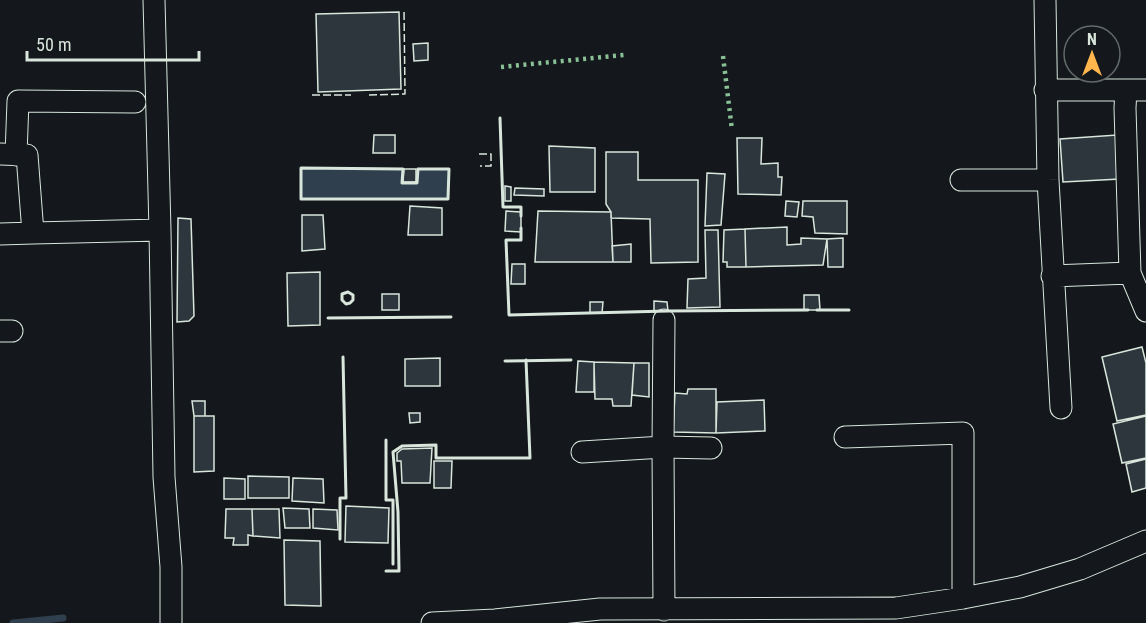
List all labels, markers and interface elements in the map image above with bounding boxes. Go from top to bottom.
scale bar [27,24,200,62]
north arrow [1062,24,1122,84]
text: N [1087,30,1097,49]
text: 50 m [36,34,71,55]

